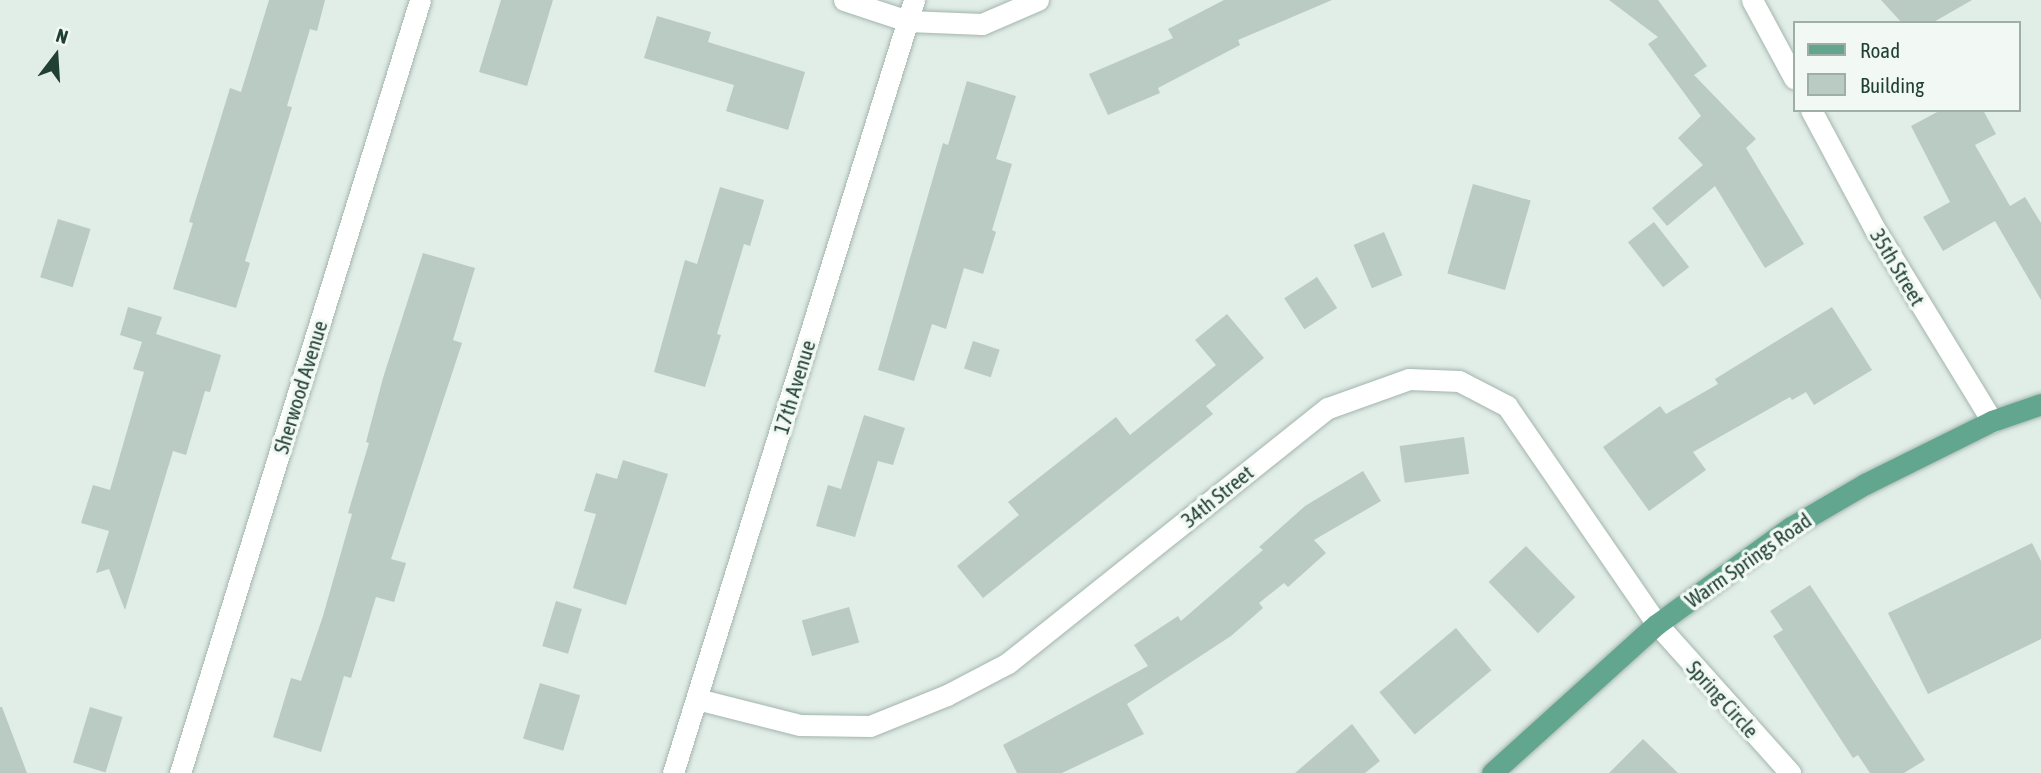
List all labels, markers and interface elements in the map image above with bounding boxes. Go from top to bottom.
north arrow [21,21,91,91]
legend [1792,21,2020,112]
text: N [54,24,71,48]
text: Road [1860,38,1900,62]
text: Building [1860,73,1924,97]
street label: 35th Street [1865,224,1931,310]
street label: Sherwood Avenue [268,317,332,457]
street label: 17th Avenue [768,337,820,437]
street label: 34th Street [1176,459,1258,533]
street label: Warm Springs Road [1680,507,1816,613]
street label: Spring Circle [1682,655,1764,743]

